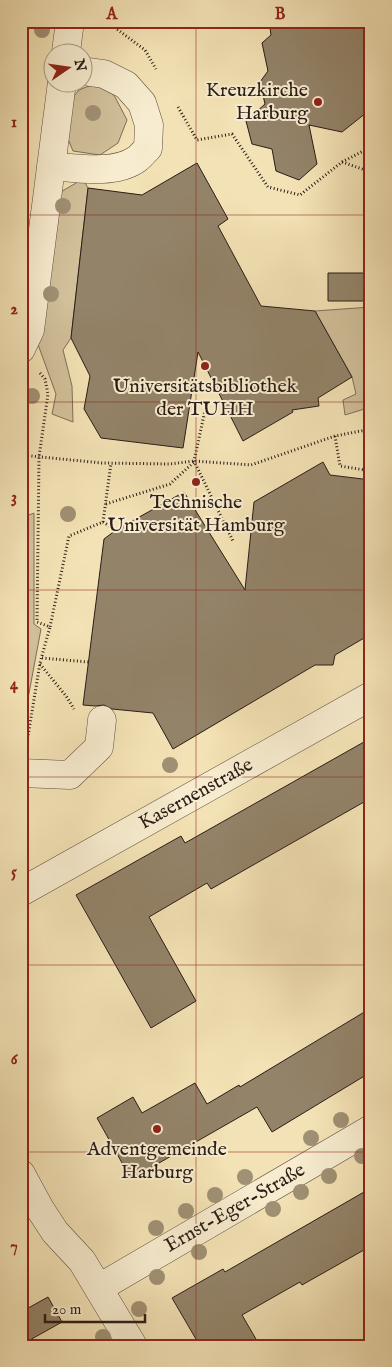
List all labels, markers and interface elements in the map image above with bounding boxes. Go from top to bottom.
text: A [106,5,119,25]
text: B [275,5,286,25]
north arrow [42,42,92,92]
text: N [69,56,90,73]
place label: Kreuzkirche Harburg [206,78,309,126]
marker: Kreuzkirche Harburg [312,96,324,108]
text: 1 [11,113,17,133]
text: 2 [10,300,18,320]
marker: Universitätsbibliothek der TUHH [199,360,211,372]
place label: Universitätsbibliothek der TUHH [113,374,298,422]
marker: Technische Universität Hamburg [190,476,202,488]
text: 3 [11,488,17,508]
place label: Technische Universität Hamburg [107,490,286,538]
text: 4 [10,675,19,695]
street label: Kasernenstraße [135,752,257,836]
text: 5 [11,863,17,883]
text: 6 [11,1050,19,1070]
marker: Adventgemeinde Harburg [151,1123,163,1135]
place label: Adventgemeinde Harburg [86,1137,227,1185]
street label: Ernst-Eger-Straße [160,1158,310,1258]
text: 7 [10,1237,18,1257]
scale bar [45,1292,145,1324]
text: 20 m [52,1300,82,1319]

